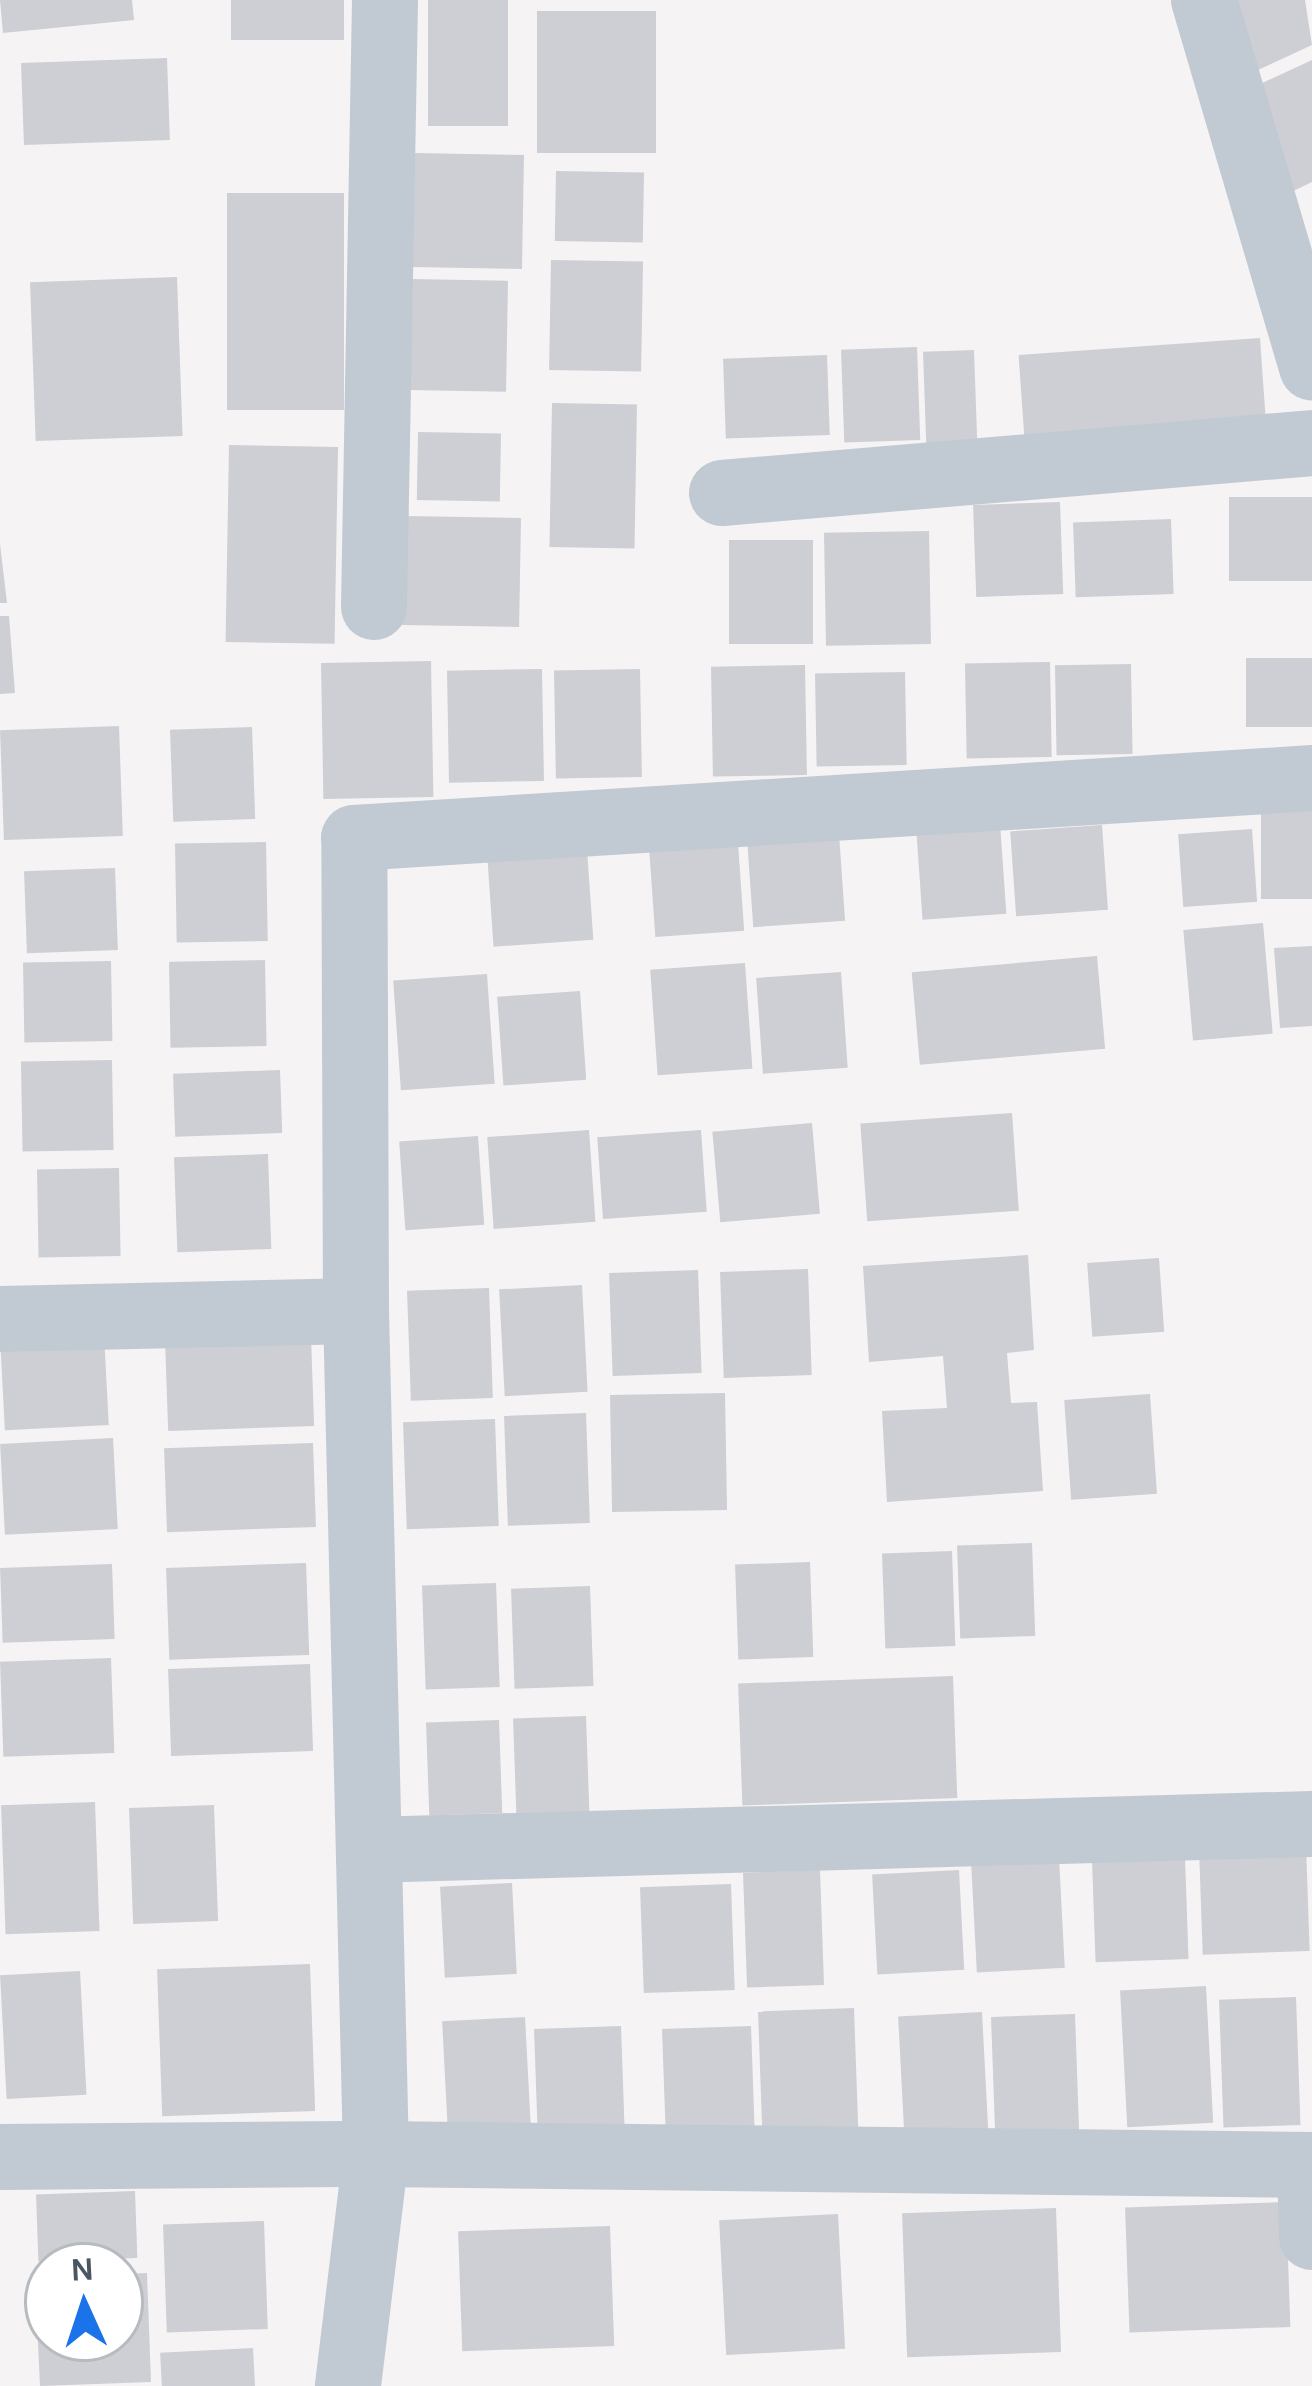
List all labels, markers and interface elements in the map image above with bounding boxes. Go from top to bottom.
north arrow [24,2242,144,2362]
text: N [69,2249,95,2289]

